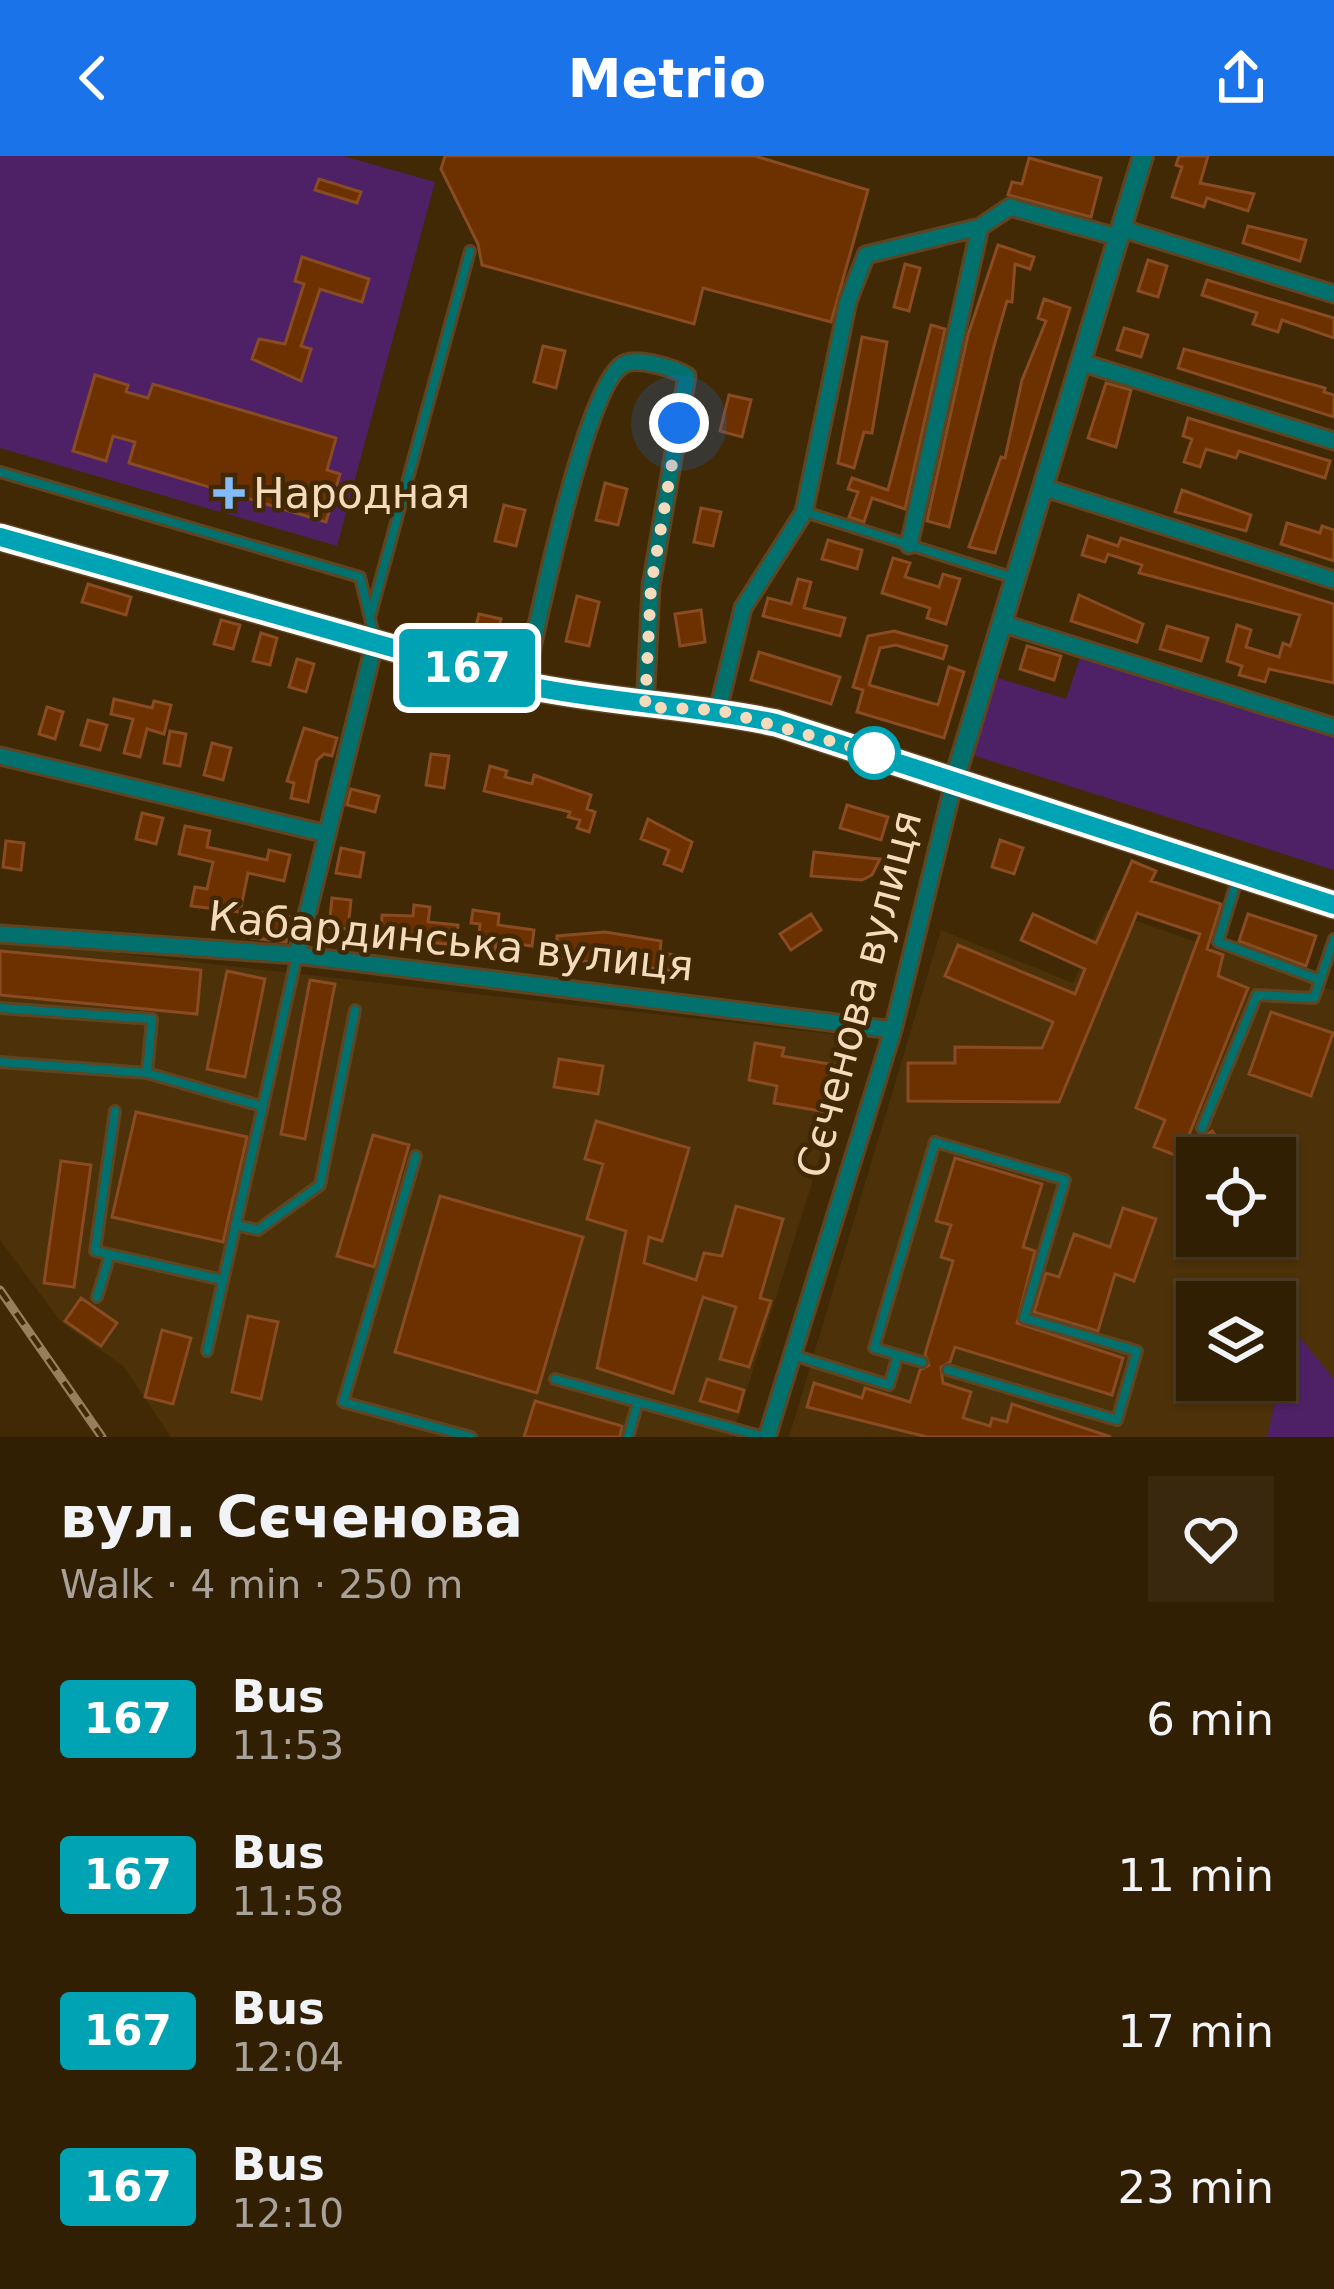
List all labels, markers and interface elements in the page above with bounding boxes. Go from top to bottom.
icon: back [60,45,126,111]
icon: share [1208,45,1274,111]
text: Metrio [568,47,766,110]
your location [649,393,709,453]
place label: Народная [253,469,470,518]
marker: Народная [216,480,242,506]
line badge: 167 [398,629,536,707]
text: 167 [423,643,511,692]
unlabelled marker [849,728,899,778]
street label: Сєченова вулиця [786,805,932,1183]
street label: Кабардинська вулиця [206,891,696,991]
map controls [1176,1137,1296,1401]
button: locate [1176,1137,1296,1257]
button: layers [1176,1281,1296,1401]
button: heart [1148,1476,1274,1602]
text: вул. Сєченова [60,1484,523,1550]
text: Walk · 4 min · 250 m [60,1562,463,1607]
text: Bus [232,1670,325,1723]
text: 6 min [1146,1693,1274,1746]
text: 167 [84,1694,172,1743]
text: 11:53 [232,1723,344,1768]
text: Bus [232,1826,325,1879]
text: 11 min [1118,1849,1274,1902]
text: 167 [84,1850,172,1899]
text: 11:58 [232,1879,344,1924]
text: Bus [232,1982,325,2035]
text: 17 min [1118,2005,1274,2058]
text: 167 [84,2006,172,2055]
text: 12:04 [232,2035,344,2080]
text: Bus [232,2138,325,2191]
text: 23 min [1118,2161,1274,2214]
text: 167 [84,2162,172,2211]
text: 12:10 [232,2191,344,2236]

